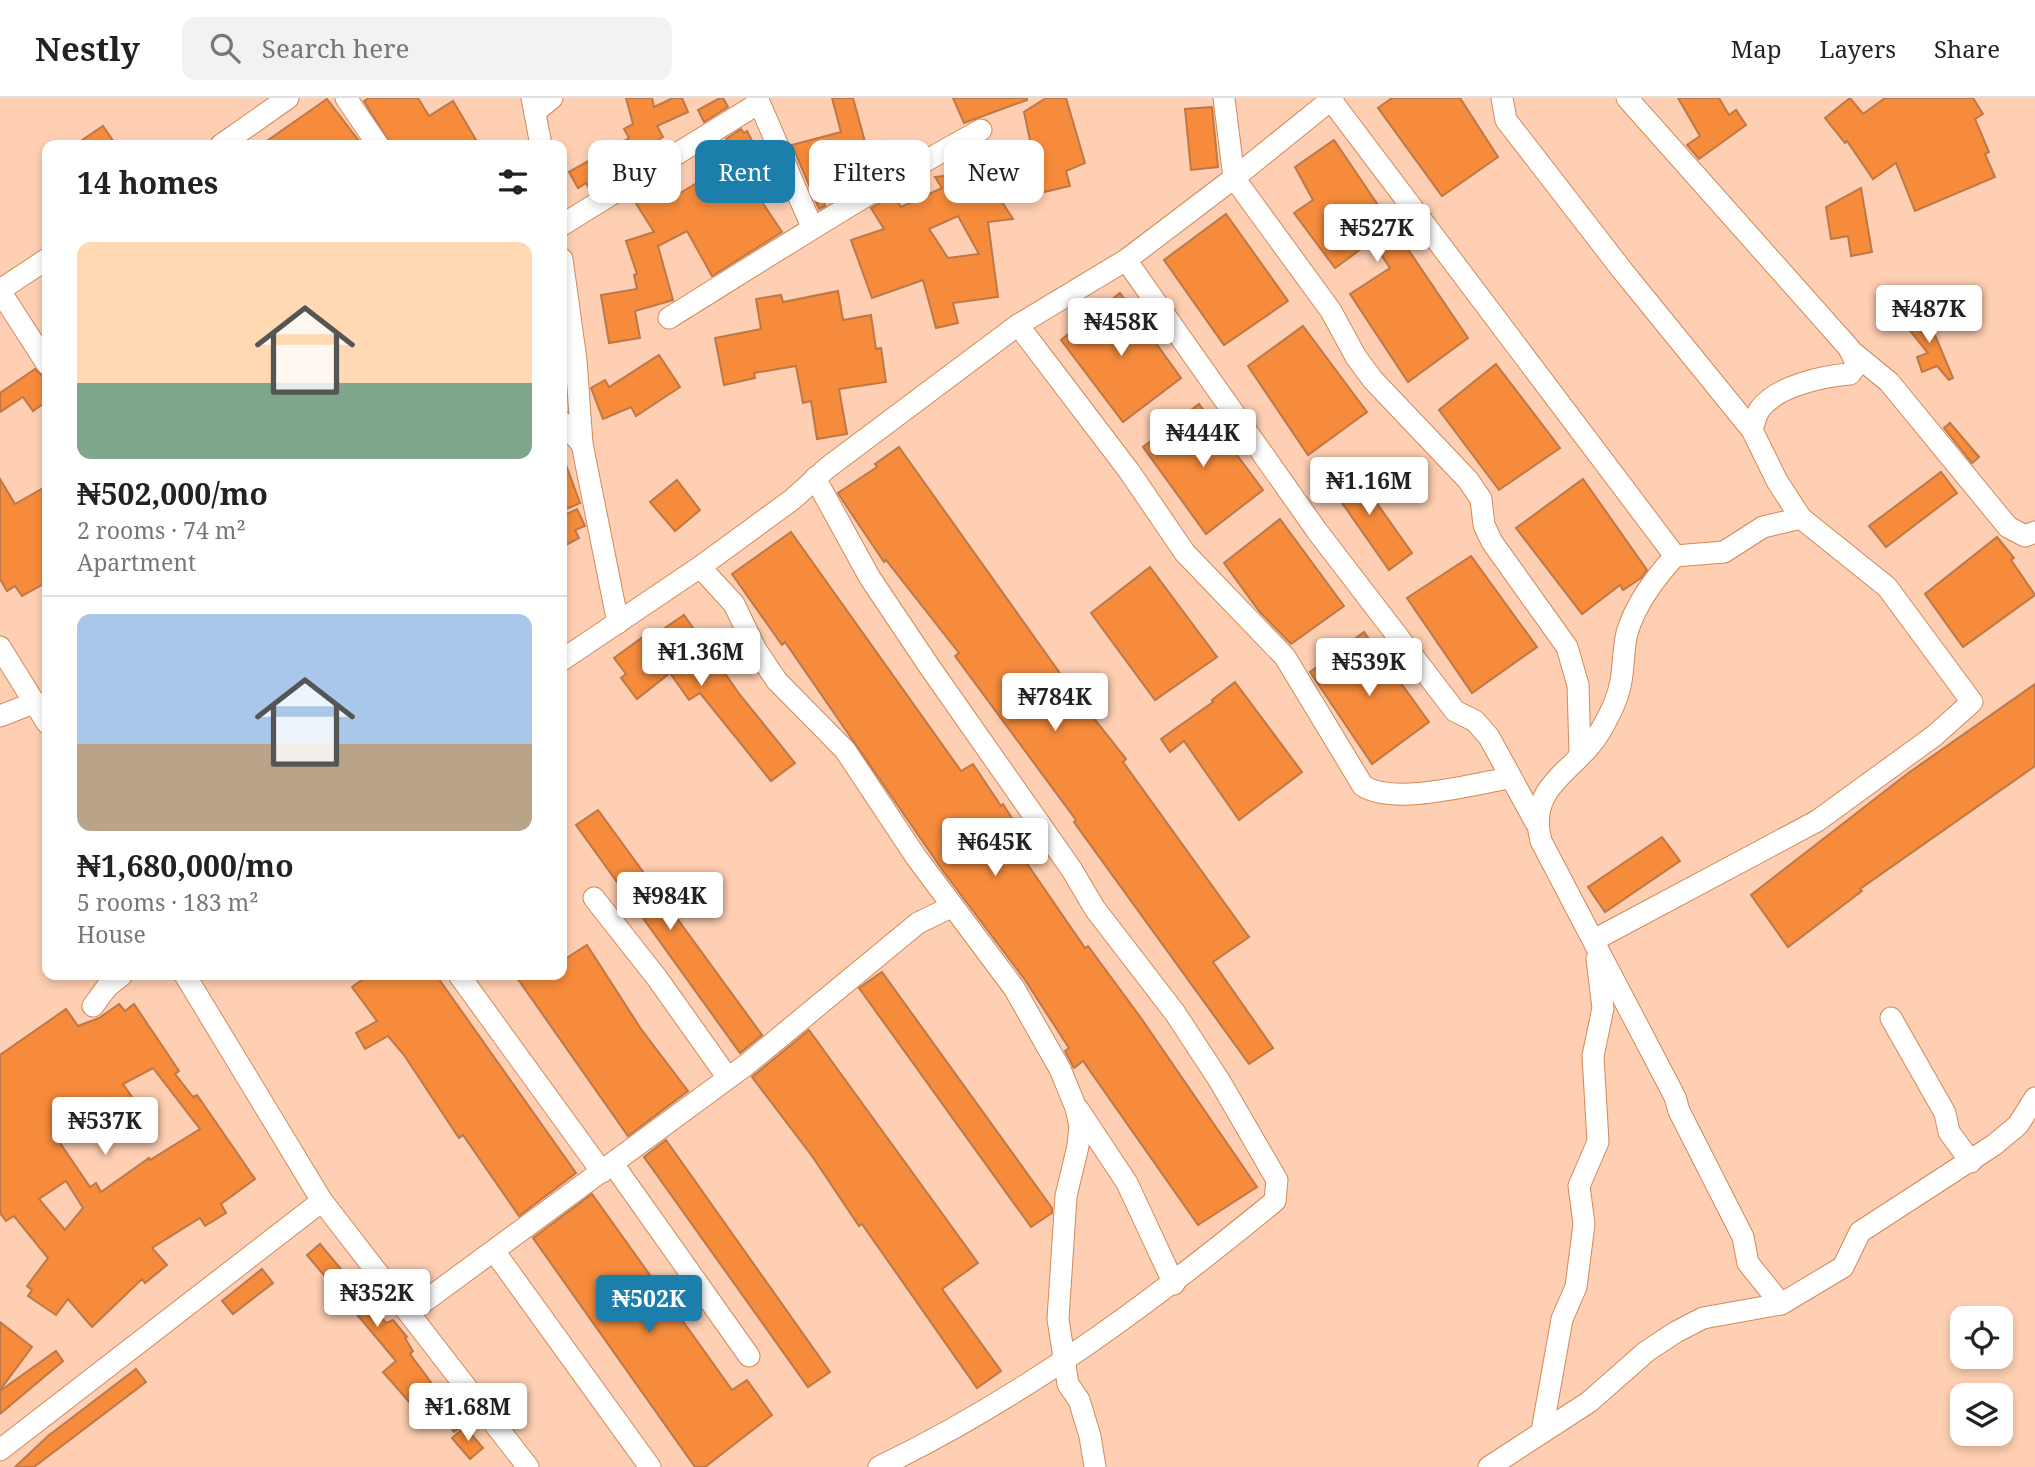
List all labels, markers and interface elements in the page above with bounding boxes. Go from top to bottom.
search box [182,17,672,80]
text: Nestly [35,26,140,71]
icon: search [206,29,244,67]
text: Search here [262,30,409,66]
text: Map [1731,32,1782,65]
text: Layers [1820,32,1896,65]
text: Share [1934,32,2000,65]
chip: Buy [588,140,681,203]
chip: Rent [695,140,795,203]
chip: Filters [809,140,930,203]
chip: New [944,140,1044,203]
text: 14 homes [77,162,218,203]
icon: filters [494,163,532,201]
pin: ₦527K [1328,204,1426,264]
text: ₦527K [1340,211,1414,243]
pin: ₦487K [1880,286,1978,345]
icon: home [242,287,368,413]
text: ₦487K [1892,292,1966,324]
pin: ₦458K [1072,299,1170,358]
text: ₦458K [1084,305,1158,337]
pin: ₦444K [1154,410,1252,469]
text: ₦444K [1166,416,1240,448]
pin: ₦1.16M [1312,458,1426,517]
text: ₦1.16M [1326,464,1412,496]
text: ₦502,000/mo [77,473,268,514]
text: 2 rooms · 74 m² [77,514,246,546]
text: Apartment [77,546,196,578]
pin: ₦1.36M [644,628,758,688]
text: ₦1.36M [658,635,744,667]
pin: ₦539K [1320,638,1418,698]
text: ₦539K [1332,645,1406,677]
icon: home [242,659,368,785]
pin: ₦784K [1006,674,1104,733]
text: ₦784K [1018,680,1092,712]
pin: ₦645K [946,818,1044,878]
text: ₦645K [958,825,1032,857]
text: ₦1,680,000/mo [77,845,294,886]
pin: ₦984K [621,872,719,932]
text: ₦984K [633,879,707,911]
text: 5 rooms · 183 m² [77,886,259,918]
text: House [77,918,146,950]
pin: ₦537K [56,1098,154,1157]
text: ₦537K [68,1104,142,1136]
pin: ₦352K [328,1270,426,1329]
text: ₦352K [340,1276,414,1308]
pin: ₦502K [600,1276,698,1335]
text: ₦502K [612,1282,686,1314]
map controls [1950,1306,2013,1446]
button: locate [1950,1306,2013,1369]
button: layers [1950,1383,2013,1446]
pin: ₦1.68M [411,1384,525,1443]
text: ₦1.68M [425,1390,511,1422]

